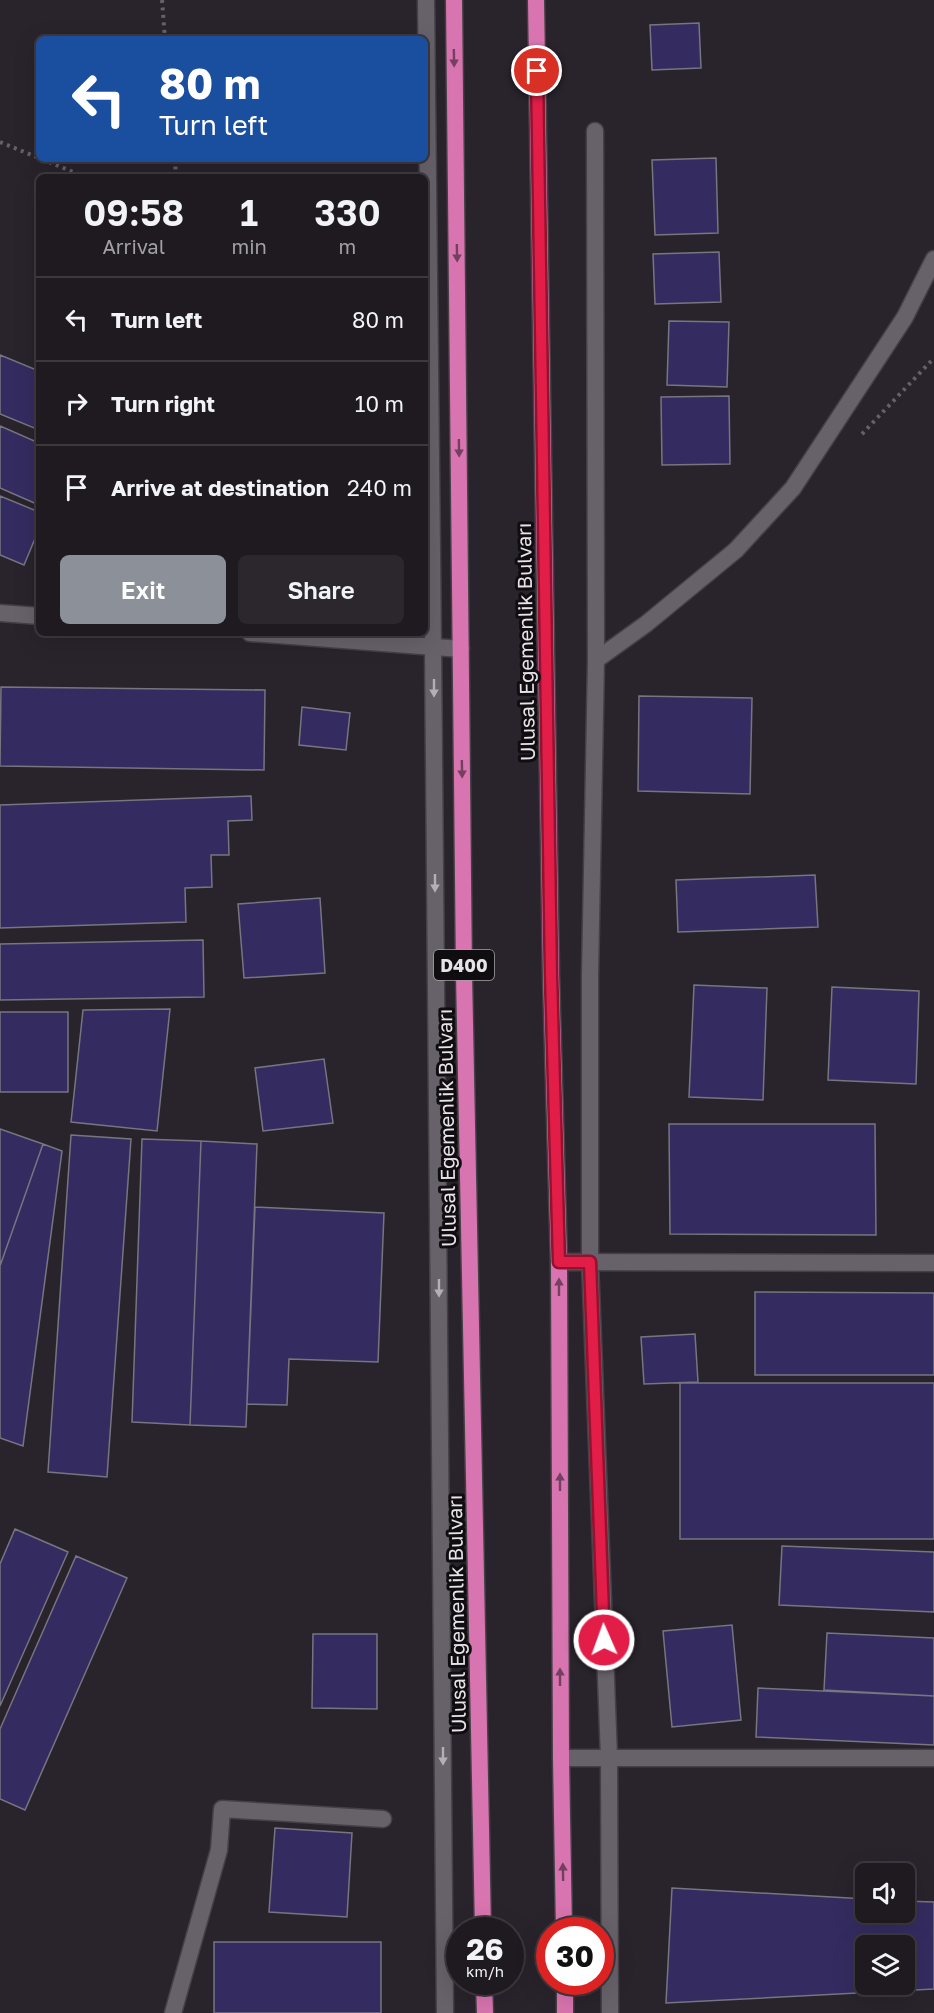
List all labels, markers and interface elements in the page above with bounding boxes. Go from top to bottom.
pin [511,45,562,96]
one-way arrow [449,49,459,68]
icon: arrive [520,54,553,87]
text: 80 m [159,58,260,108]
icon: left [60,60,138,138]
text: Turn left [159,109,268,141]
text: 09:58 [83,191,184,234]
text: 1 [240,191,258,234]
text: 330 [314,191,381,234]
text: Arrival [102,234,165,258]
text: min [231,234,267,258]
text: m [339,234,356,258]
one-way arrow [452,244,461,263]
icon: left [60,303,93,336]
text: Turn left [111,306,202,333]
text: 80 m [352,306,404,333]
icon: right [60,387,93,420]
text: Turn right [111,390,215,417]
text: 10 m [355,390,404,417]
one-way arrow [454,439,464,458]
icon: arrive [60,471,93,504]
text: Arrive at destination [111,474,329,501]
text: 240 m [347,474,412,501]
street label: Ulusal Egemenlik Bulvarı [511,523,539,761]
button: Exit [60,555,226,624]
button: Share [238,555,404,624]
one-way arrow [429,679,439,698]
one-way arrow [457,760,467,779]
one-way arrow [430,874,440,893]
road number: D400 [434,950,494,980]
street label: Ulusal Egemenlik Bulvarı [432,1009,460,1247]
one-way arrow [554,1278,564,1297]
one-way arrow [434,1279,444,1298]
one-way arrow [555,1473,565,1492]
street label: Ulusal Egemenlik Bulvarı [442,1495,470,1733]
position arrow [572,1608,636,1672]
one-way arrow [556,1668,565,1687]
one-way arrow [438,1747,447,1766]
one-way arrow [558,1863,568,1882]
map controls [855,1863,915,1995]
button: sound [855,1863,915,1923]
speed limit sign: 30 [536,1917,614,1995]
text: 26 [466,1931,504,1967]
button: layers [855,1935,915,1995]
text: km/h [466,1962,504,1980]

